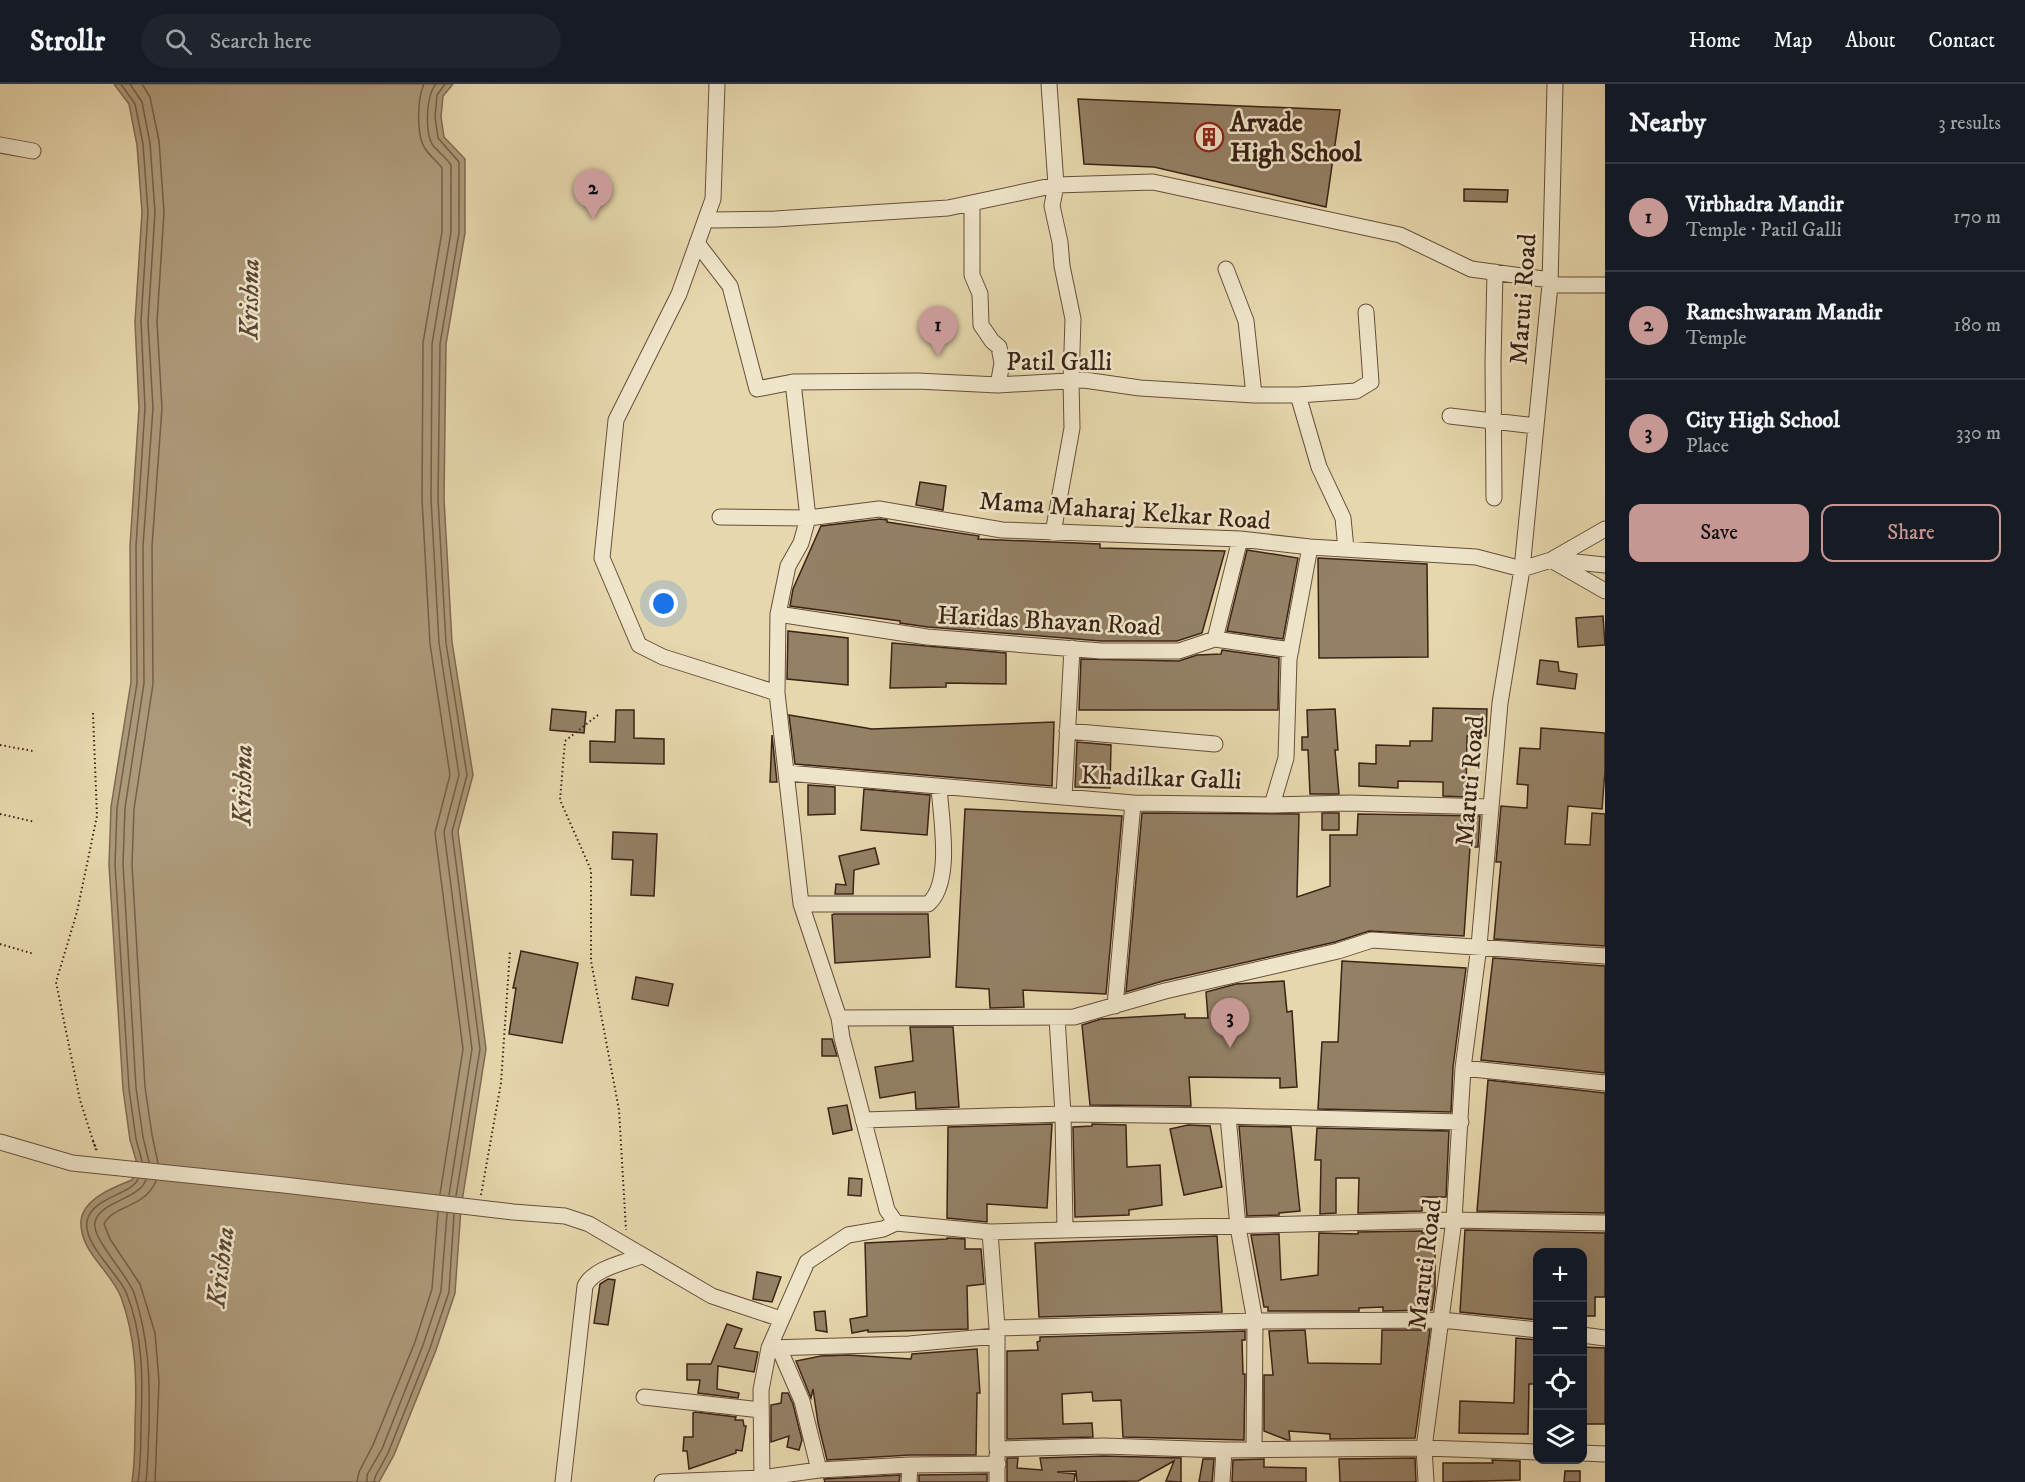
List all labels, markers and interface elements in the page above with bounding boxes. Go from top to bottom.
search box [141,14,561,68]
text: Strollr [30,24,105,59]
icon: search [162,25,195,58]
text: Search here [210,28,312,55]
text: Home [1689,28,1741,54]
text: Map [1774,28,1812,54]
text: About [1845,28,1896,54]
text: Contact [1929,28,1995,54]
place label: Arvade High School [1229,107,1363,170]
text: Nearby [1629,107,1706,140]
text: 3 results [1938,111,2001,136]
building icon: Arvade High School [1193,121,1225,153]
pin: 2 [574,170,612,219]
text: Virbhadra Mandir [1686,191,1844,218]
text: 1 [1645,205,1652,230]
text: 170 m [1953,205,2001,230]
text: Temple · Patil Galli [1686,218,1842,243]
street label: Maruti Road [1502,232,1545,366]
water label: Krishna [232,258,268,341]
text: Rameshwaram Mandir [1686,299,1882,326]
pin: 1 [918,306,958,356]
text: 2 [1644,313,1653,338]
text: 180 m [1954,313,2001,338]
text: Temple [1686,326,1747,351]
street label: Patil Galli [1006,346,1112,379]
text: City High School [1686,407,1840,434]
text: 3 [1645,421,1652,446]
text: 330 m [1956,421,2001,446]
text: Place [1686,434,1729,459]
street label: Mama Maharaj Kelkar Road [978,485,1272,538]
button: Save [1629,504,1809,562]
button: Share [1821,504,2001,562]
your location [649,589,678,618]
street label: Haridas Bhavan Road [936,599,1162,644]
street label: Maruti Road [1448,714,1493,848]
water label: Krishna [225,744,261,827]
street label: Khadilkar Galli [1080,759,1242,798]
pin: 3 [1210,998,1250,1048]
street label: Maruti Road [1401,1197,1450,1331]
water label: Krishna [199,1225,243,1310]
map controls [1533,1248,1587,1464]
button: + [1533,1248,1587,1302]
button: − [1533,1302,1587,1356]
button: locate [1533,1356,1587,1410]
button: layers [1533,1410,1587,1464]

